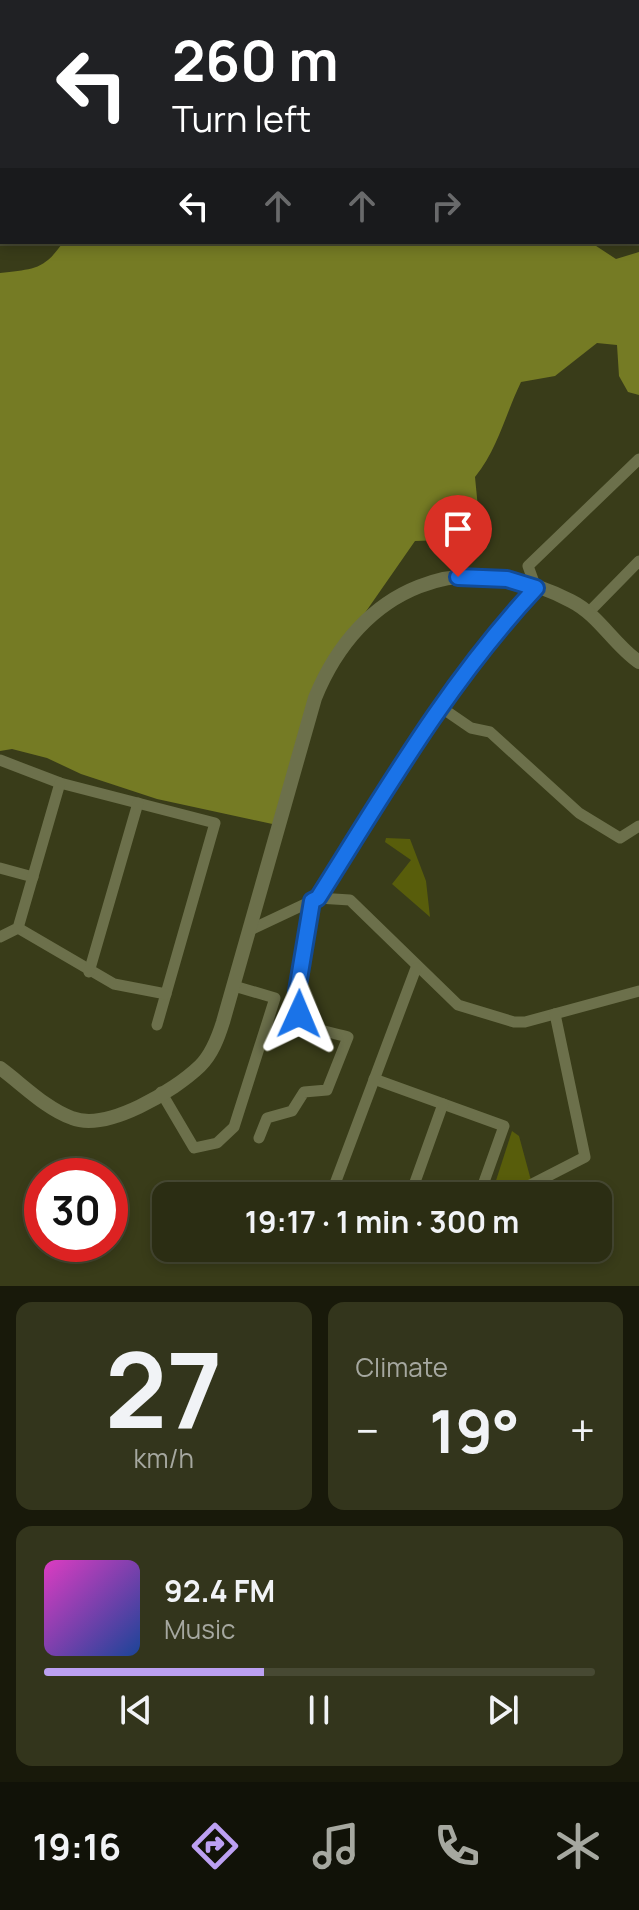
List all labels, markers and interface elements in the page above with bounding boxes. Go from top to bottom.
text: 260 m [172,21,339,98]
icon: left [40,32,144,136]
text: Turn left [172,94,311,143]
icon: left [172,184,216,228]
icon: ahead [256,184,300,228]
icon: ahead [340,184,384,228]
icon: right [424,184,468,228]
pin [424,495,492,577]
icon: arrive [436,507,480,551]
position arrow [257,972,341,1056]
speed limit sign: 30 [24,1158,128,1262]
text: 19:17 · 1 min · 300 m [245,1201,519,1242]
text: 27 [105,1317,222,1459]
text: Climate [356,1349,448,1385]
text: 19° [429,1389,520,1471]
text: − [356,1400,379,1460]
text: + [570,1400,595,1460]
text: km/h [134,1440,194,1476]
text: 92.4 FM [164,1570,275,1611]
text: Music [164,1611,235,1647]
icon: previous [114,1688,158,1732]
icon: pause [297,1688,341,1732]
icon: next [481,1688,525,1732]
icon: directions [187,1818,243,1874]
icon: music [308,1818,364,1874]
icon: phone [429,1818,485,1874]
icon: climate [550,1818,606,1874]
text: 19:16 [33,1822,121,1871]

